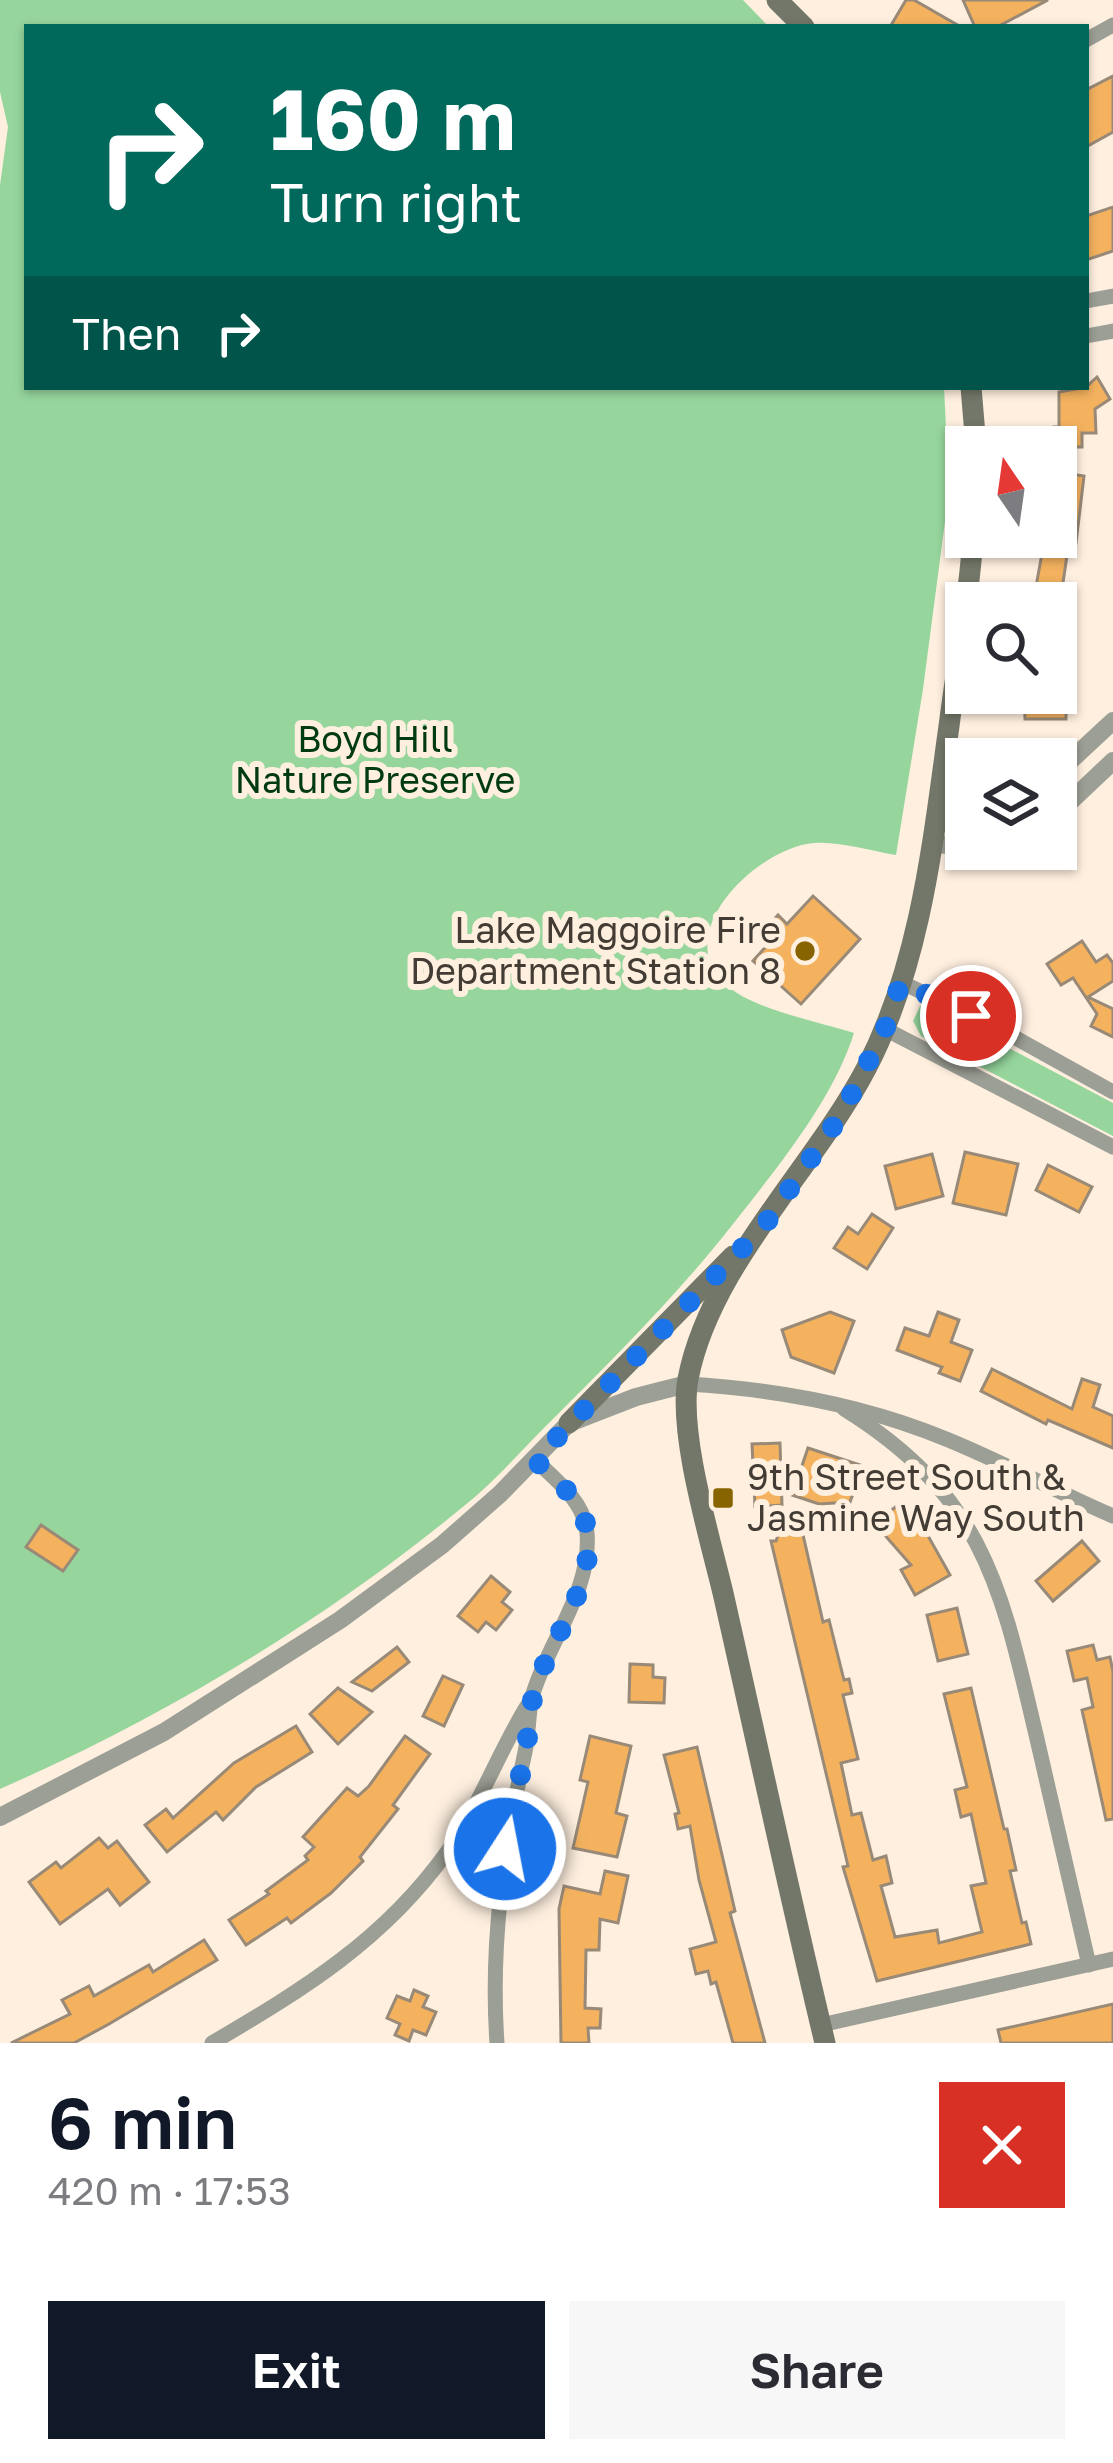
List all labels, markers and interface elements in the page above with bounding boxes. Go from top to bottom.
text: 160 m [270,68,516,168]
icon: right [72,72,228,228]
text: Turn right [270,169,522,234]
icon: right [205,300,271,366]
text: Then [72,306,181,360]
north arrow [945,426,1077,558]
map controls [945,426,1077,870]
button: search [945,582,1077,714]
park label: Boyd Hill Nature Preserve [235,717,515,801]
button: layers [945,738,1077,870]
place label: Lake Maggoire Fire Department Station 8 [410,908,781,992]
marker: Lake Maggoire Fire Department Station 8 [792,938,818,964]
pin [920,965,1022,1067]
icon: arrive [938,983,1004,1049]
place label: 9th Street South & Jasmine Way South [747,1455,1085,1539]
marker: 9th Street South & Jasmine Way South [710,1485,736,1511]
position arrow [442,1786,568,1912]
text: 6 min [48,2078,237,2165]
button: close [939,2082,1065,2208]
text: 420 m · 17:53 [48,2167,291,2214]
button: Exit [48,2301,545,2439]
button: Share [569,2301,1065,2439]

